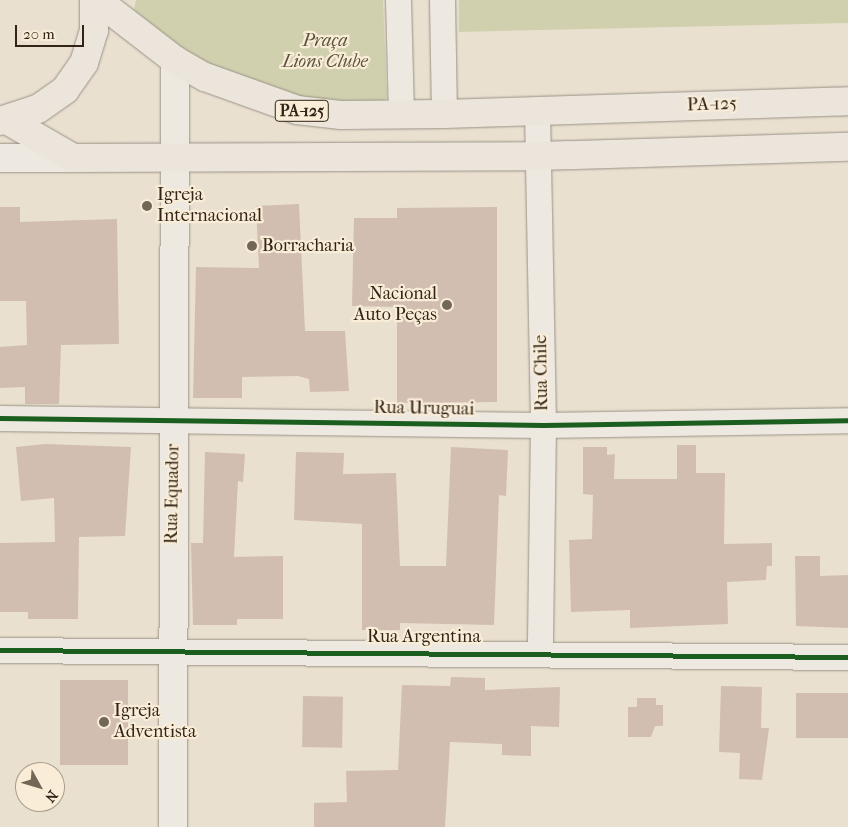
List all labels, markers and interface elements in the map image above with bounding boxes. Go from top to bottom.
scale bar [18,15,86,47]
text: 20 m [23,25,55,43]
park label: Praça Lions Clube [282,31,368,74]
street label: PA-125 [687,93,737,117]
road number: PA-125 [274,98,330,124]
place label: Igreja Internacional [157,185,262,228]
marker: Igreja Internacional [141,200,153,212]
place label: Borracharia [262,235,354,257]
marker: Borracharia [246,240,258,252]
place label: Nacional Auto Peças [354,284,437,326]
marker: Nacional Auto Peças [441,299,453,311]
street label: Rua Chile [531,335,553,411]
street label: Rua Uruguai [373,397,475,421]
street label: Rua Equador [161,444,185,544]
street label: Rua Argentina [367,626,481,648]
place label: Igreja Adventista [114,701,196,744]
marker: Igreja Adventista [98,716,110,728]
north arrow [15,762,65,812]
text: N [41,787,61,806]

